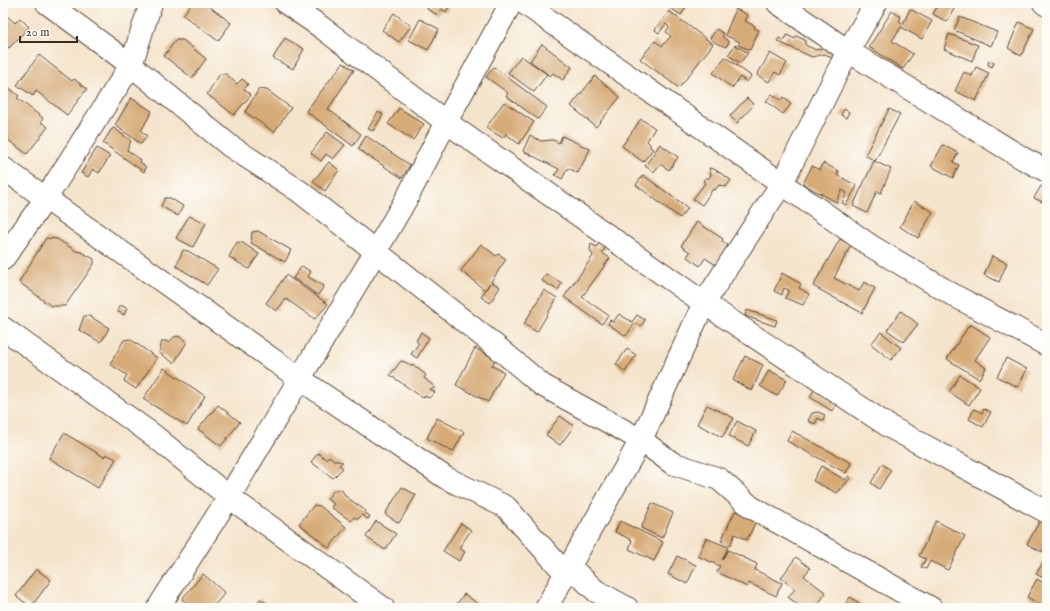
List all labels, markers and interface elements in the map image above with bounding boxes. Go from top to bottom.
scale bar [20,18,77,44]
text: 20 m [26,25,49,40]

